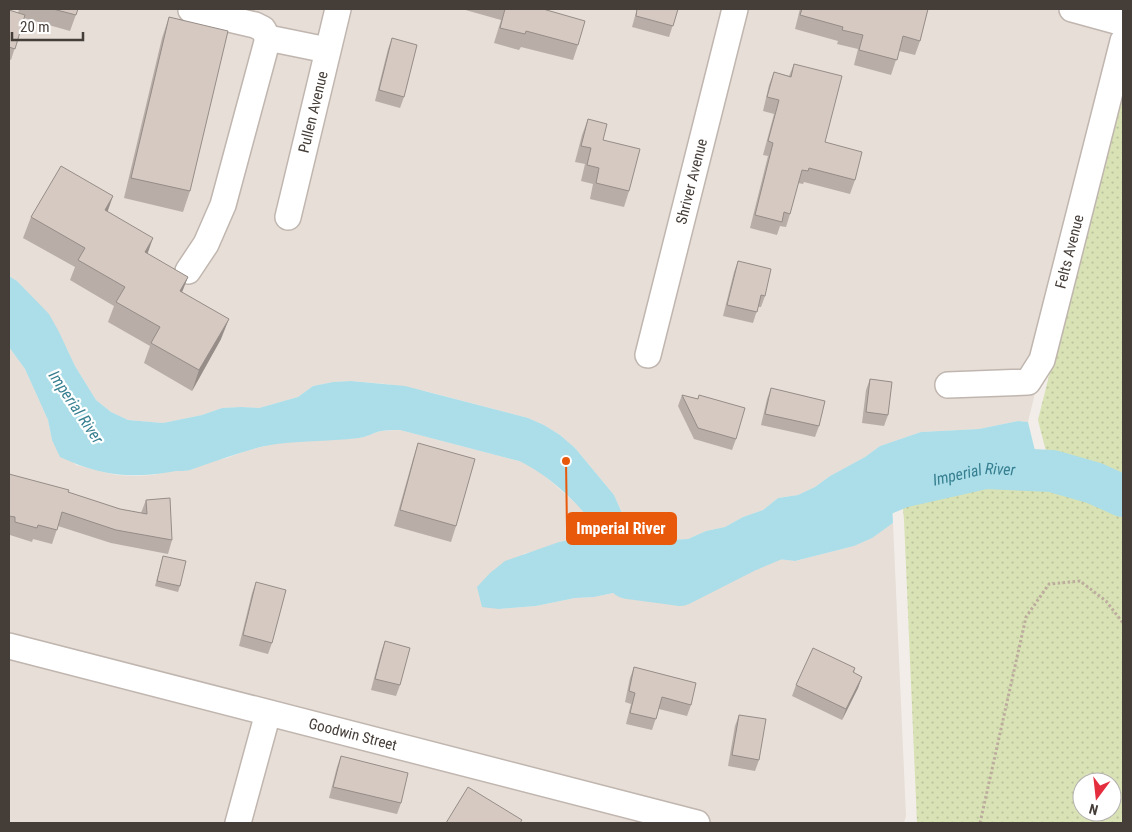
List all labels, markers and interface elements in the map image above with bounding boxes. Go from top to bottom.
scale bar [12,10,84,42]
text: 20 m [20,18,50,36]
street label: Pullen Avenue [295,69,332,155]
street label: Shriver Avenue [672,137,711,226]
street label: Felts Avenue [1052,213,1088,290]
water label: Imperial River [45,367,108,448]
water label: Imperial River [931,459,1017,489]
callout: Imperial River [567,513,676,544]
text: Imperial River [576,519,666,538]
street label: Goodwin Street [307,714,399,754]
north arrow [1072,772,1122,822]
text: N [1087,801,1100,818]

